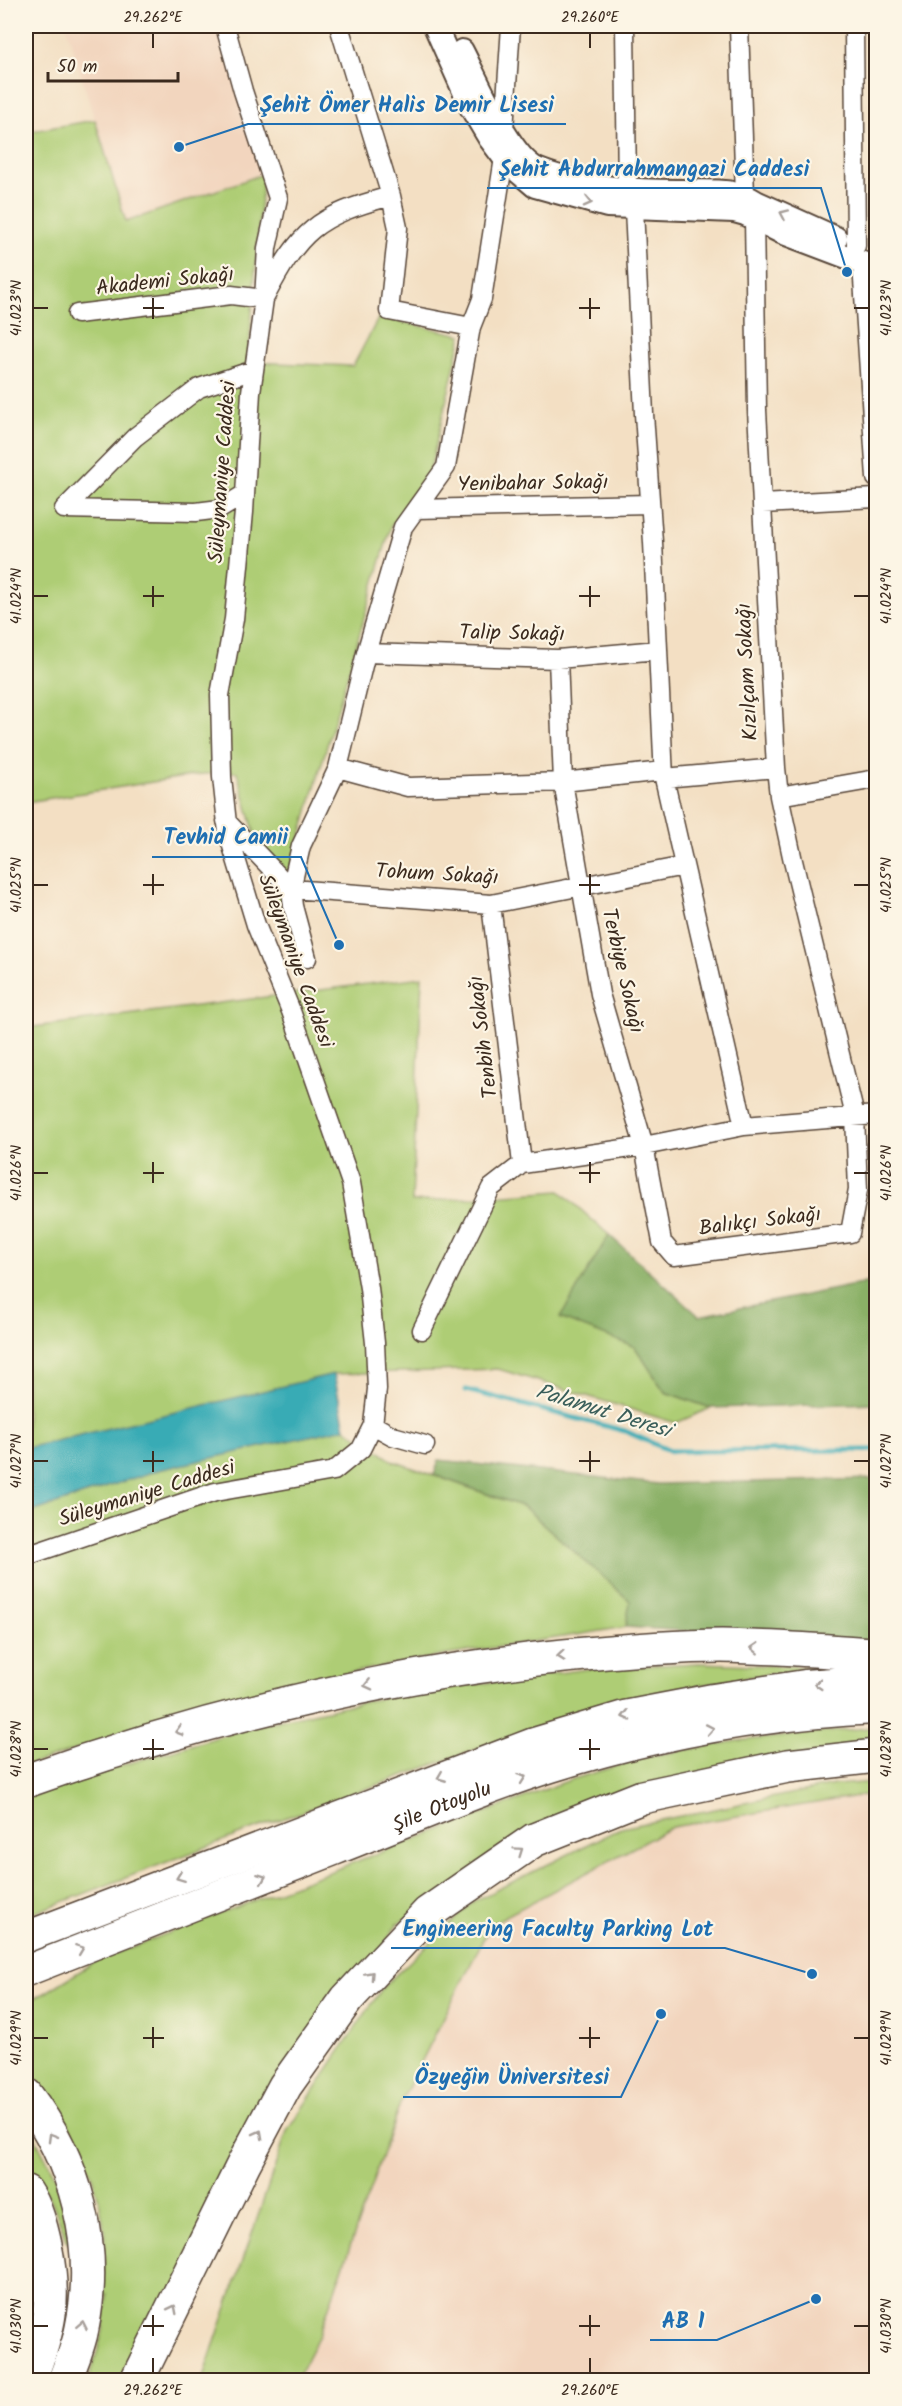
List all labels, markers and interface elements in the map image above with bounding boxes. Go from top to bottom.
text: 29.262°E [123,6,184,30]
text: 29.260°E [561,6,620,30]
scale bar [48,45,178,83]
text: 50 m [57,53,97,82]
callout: Şehit Ömer Halis Demir Lisesi [248,84,566,124]
text: Şehit Ömer Halis Demir Lisesi [260,89,555,124]
callout: Şehit Abdurrahmangazi Caddesi [487,148,821,188]
text: Şehit Abdurrahmangazi Caddesi [499,153,811,188]
one-way arrow [582,195,593,207]
one-way arrow [779,210,790,222]
street label: Akademi Sokağı [95,258,235,306]
text: 41.023°N [5,280,29,336]
text: 41.023°N [875,280,899,336]
street label: Süleymaniye Caddesi [200,379,246,564]
street label: Yenibahar Sokağı [457,466,609,502]
text: 41.024°N [5,568,29,624]
text: 41.024°N [875,568,899,624]
street label: Kızılçam Sokağı [728,602,768,742]
street label: Talip Sokağı [459,617,565,651]
callout: Tevhid Camii [152,817,301,857]
text: Tevhid Camii [164,821,290,856]
street label: Tohum Sokağı [375,855,499,895]
text: 41.025°N [5,857,29,913]
text: 41.025°N [875,857,899,913]
street label: Süleymaniye Caddesi [248,869,342,1054]
street label: Terbiye Sokağı [592,905,652,1037]
street label: Tenbih Sokağı [460,974,508,1100]
text: 41.026°N [5,1145,29,1201]
text: 41.026°N [875,1145,899,1201]
street label: Balıkçı Sokağı [697,1198,823,1246]
water label: Palamut Deresi [531,1375,679,1450]
text: 41.027°N [5,1434,29,1488]
text: 41.027°N [875,1434,899,1488]
street label: Süleymaniye Caddesi [55,1451,240,1537]
one-way arrow [751,1641,760,1654]
one-way arrow [556,1649,565,1662]
one-way arrow [814,1677,823,1690]
one-way arrow [363,1678,373,1691]
one-way arrow [621,1709,631,1722]
text: 41.028°N [5,1720,29,1778]
text: 41.028°N [875,1720,899,1778]
one-way arrow [705,1723,715,1736]
one-way arrow [174,1724,184,1737]
one-way arrow [436,1770,447,1783]
street label: Şile Otoyolu [387,1772,496,1842]
one-way arrow [516,1773,527,1785]
one-way arrow [512,1847,523,1858]
one-way arrow [175,1870,186,1882]
one-way arrow [255,1873,266,1885]
callout: Engineering Faculty Parking Lot [391,1908,725,1948]
text: Engineering Faculty Parking Lot [403,1913,714,1948]
one-way arrow [74,1944,85,1956]
one-way arrow [363,1971,374,1982]
text: 41.029°N [5,2010,29,2066]
text: 41.029°N [875,2010,899,2066]
callout: Özyeğin Üniversitesi [403,2057,621,2097]
text: Özyeğin Üniversitesi [415,2061,610,2096]
one-way arrow [252,2130,263,2141]
one-way arrow [48,2132,59,2143]
text: 41.030°N [5,2298,29,2354]
text: 41.030°N [875,2298,899,2354]
callout: AB 1 [650,2300,717,2340]
one-way arrow [166,2305,177,2316]
text: AB 1 [662,2305,705,2340]
one-way arrow [75,2320,88,2330]
text: 29.262°E [123,2379,184,2403]
text: 29.260°E [561,2379,620,2403]

